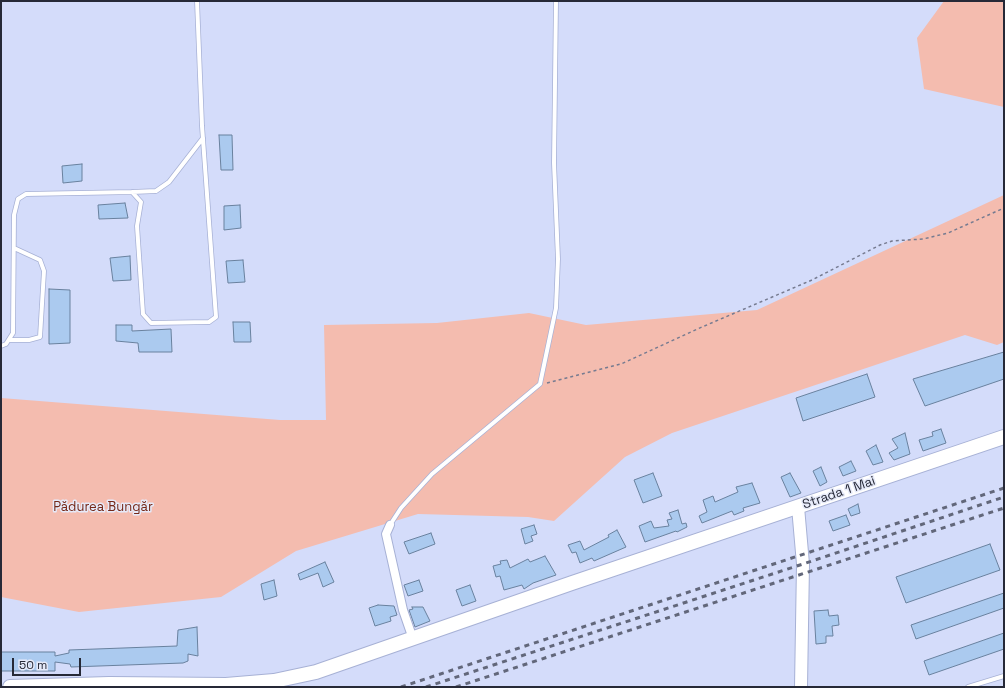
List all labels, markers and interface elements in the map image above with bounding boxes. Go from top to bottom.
street label: Strada 1 Mai [801,473,877,513]
park label: Pădurea Bungăr [53,499,153,515]
scale bar [14,650,83,676]
text: 50 m [19,657,47,673]

